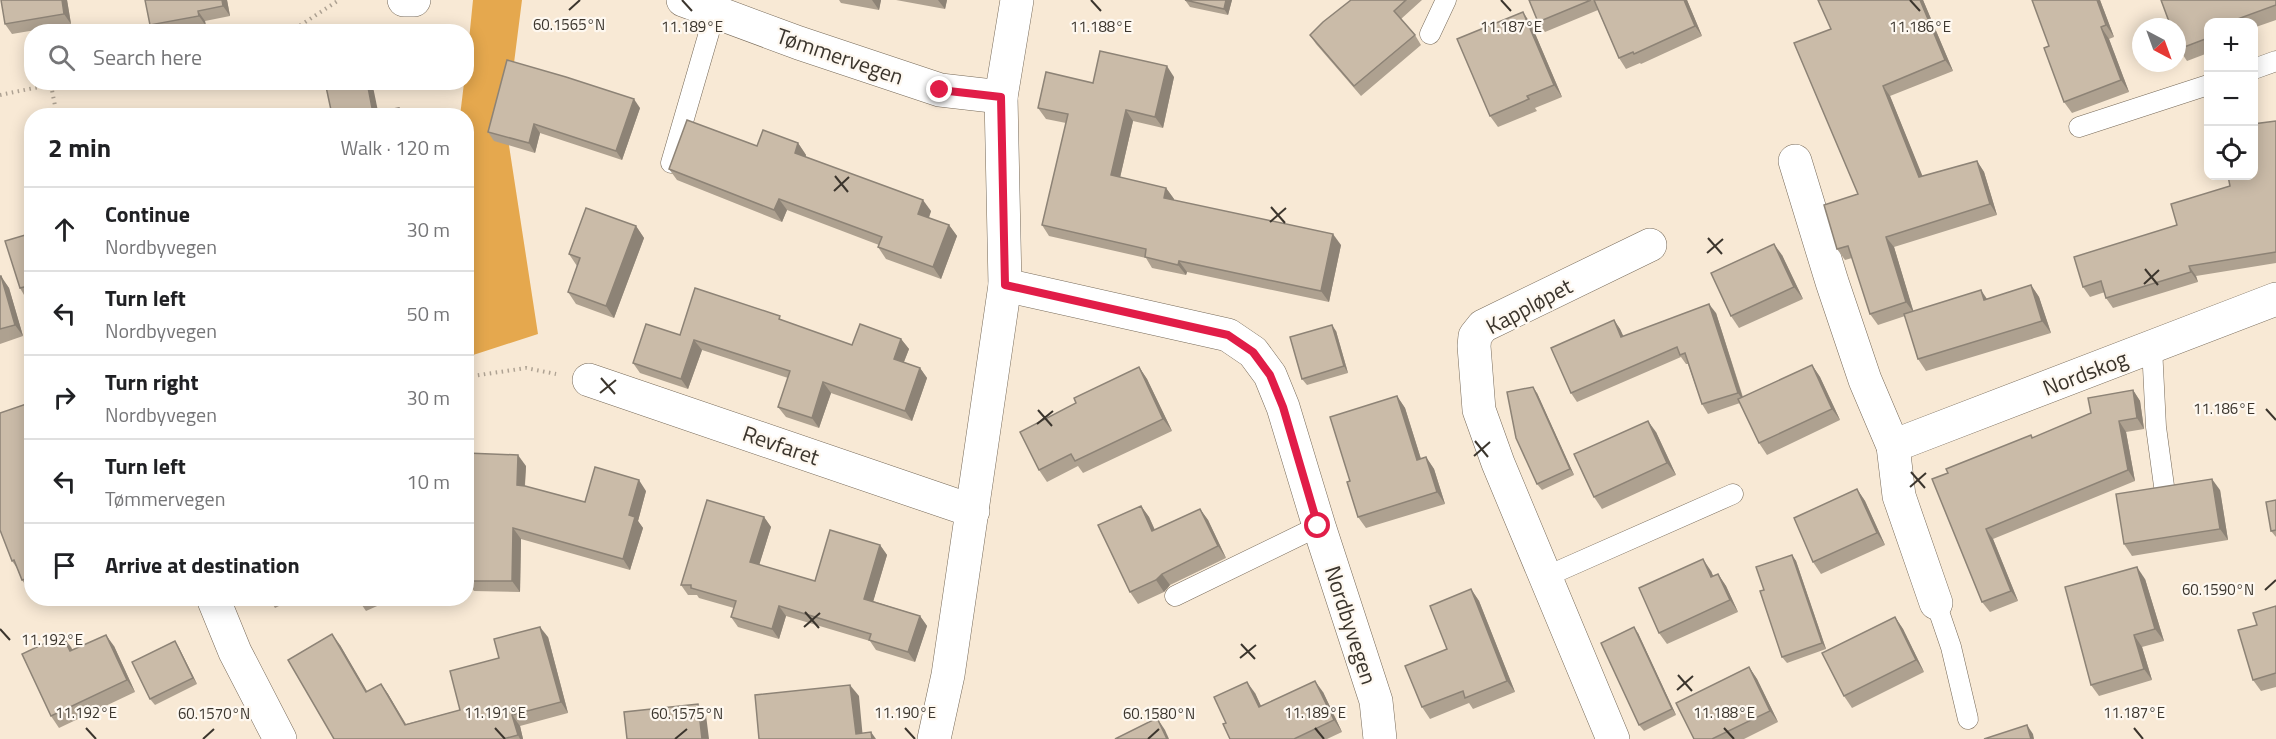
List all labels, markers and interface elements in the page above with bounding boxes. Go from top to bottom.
text: 60.1565°N [533,13,605,36]
text: 11.189°E [661,15,723,38]
text: 11.188°E [1070,15,1132,38]
text: 11.187°E [1480,15,1542,38]
text: 11.186°E [1889,15,1951,38]
street label: Tømmervegen [772,18,908,94]
north arrow [2132,18,2186,72]
map controls [2204,18,2258,180]
button: + [2204,18,2258,72]
search box [24,24,474,90]
text: Search here [93,40,202,74]
icon: search [45,41,78,74]
button: − [2204,72,2258,126]
route end [926,76,952,102]
button: locate [2204,126,2258,180]
text: 2 min [48,128,111,167]
text: Walk · 120 m [341,132,450,163]
text: Continue [105,197,190,231]
icon: ahead [48,213,81,246]
text: 30 m [406,214,450,245]
text: Nordbyvegen [105,231,217,262]
street label: Kappløpet [1480,269,1579,343]
text: Turn left [105,281,186,315]
icon: left [48,297,81,330]
text: 50 m [406,298,450,329]
text: Nordbyvegen [105,315,217,346]
street label: Nordskog [2037,341,2133,405]
text: Turn right [105,365,199,399]
icon: right [48,381,81,414]
text: 30 m [406,382,450,413]
text: 11.186°E [2193,397,2255,420]
text: Nordbyvegen [105,399,217,430]
street label: Revfaret [738,416,824,474]
text: Turn left [105,449,186,483]
icon: left [48,465,81,498]
text: 10 m [406,466,450,497]
text: Tømmervegen [105,483,225,514]
route start [1304,512,1330,538]
text: Arrive at destination [105,548,300,582]
icon: arrive [48,549,81,582]
street label: Nordbyvegen [1316,561,1386,689]
text: 60.1590°N [2182,578,2254,601]
text: 11.192°E [21,628,83,651]
text: 11.192°E [55,701,117,724]
text: 11.191°E [464,701,526,724]
text: 11.190°E [874,701,936,724]
text: 11.189°E [1284,701,1346,724]
text: 11.188°E [1693,701,1755,724]
text: 11.187°E [2103,701,2165,724]
text: 60.1570°N [178,702,250,725]
text: 60.1575°N [651,702,723,725]
text: 60.1580°N [1123,702,1195,725]

